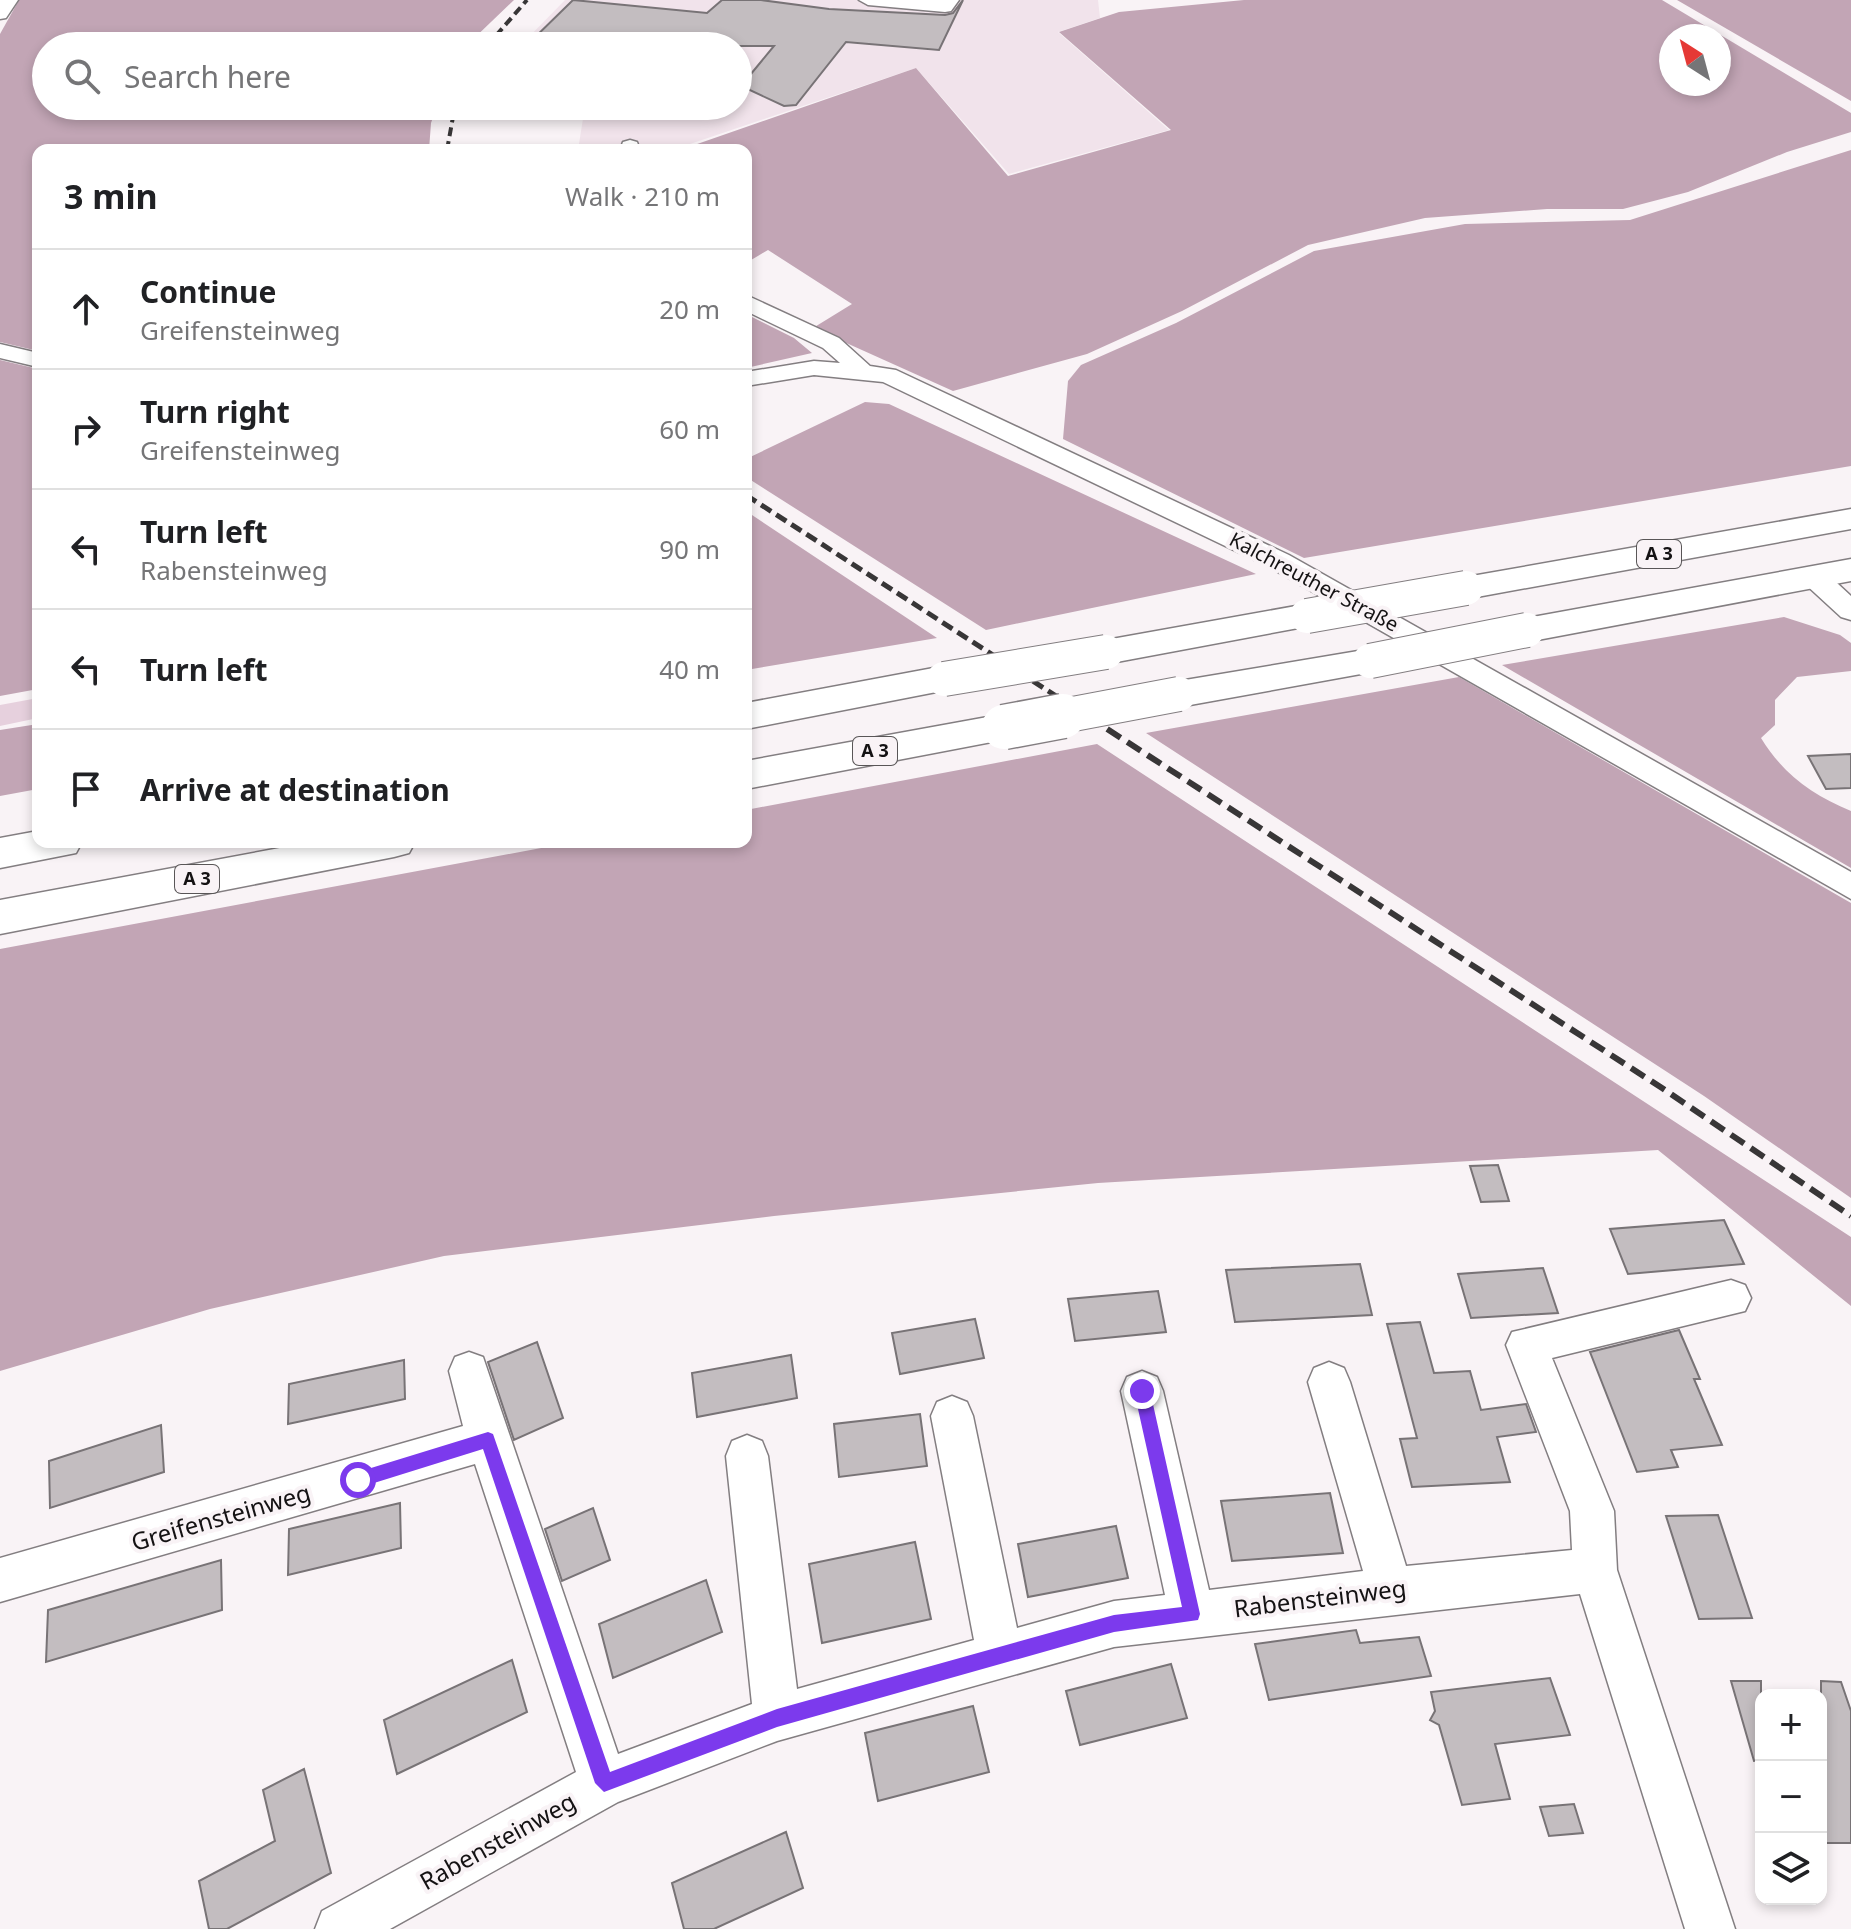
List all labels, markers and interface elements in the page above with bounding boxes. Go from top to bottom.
north arrow [1659,24,1731,96]
search box [32,32,752,120]
icon: search [60,54,104,98]
text: Search here [124,56,291,97]
text: 3 min [64,173,158,219]
text: Walk · 210 m [565,178,720,214]
text: Continue [140,271,276,312]
icon: ahead [64,287,108,331]
text: 20 m [659,291,720,327]
text: Greifensteinweg [140,312,341,348]
text: Turn right [140,391,290,432]
icon: right [64,407,108,451]
text: 60 m [659,411,720,447]
text: Greifensteinweg [140,432,341,468]
text: Turn left [140,511,268,552]
street label: Kalchreuther Straße [1225,526,1403,638]
icon: left [64,527,108,571]
text: 90 m [659,531,720,567]
road number: A 3 [1637,540,1681,568]
text: Rabensteinweg [140,552,328,588]
icon: left [64,647,108,691]
text: Turn left [140,649,268,690]
text: 40 m [659,651,720,687]
road number: A 3 [853,737,897,765]
icon: arrive [64,767,108,811]
text: Arrive at destination [140,769,450,810]
road number: A 3 [175,865,219,893]
route end [1124,1373,1160,1409]
route start [340,1462,376,1498]
street label: Greifensteinweg [127,1475,314,1558]
street label: Rabensteinweg [1232,1571,1408,1624]
map controls [1755,1689,1827,1905]
button: + [1755,1689,1827,1761]
button: − [1755,1761,1827,1833]
street label: Rabensteinweg [413,1784,581,1897]
button: layers [1755,1833,1827,1905]

